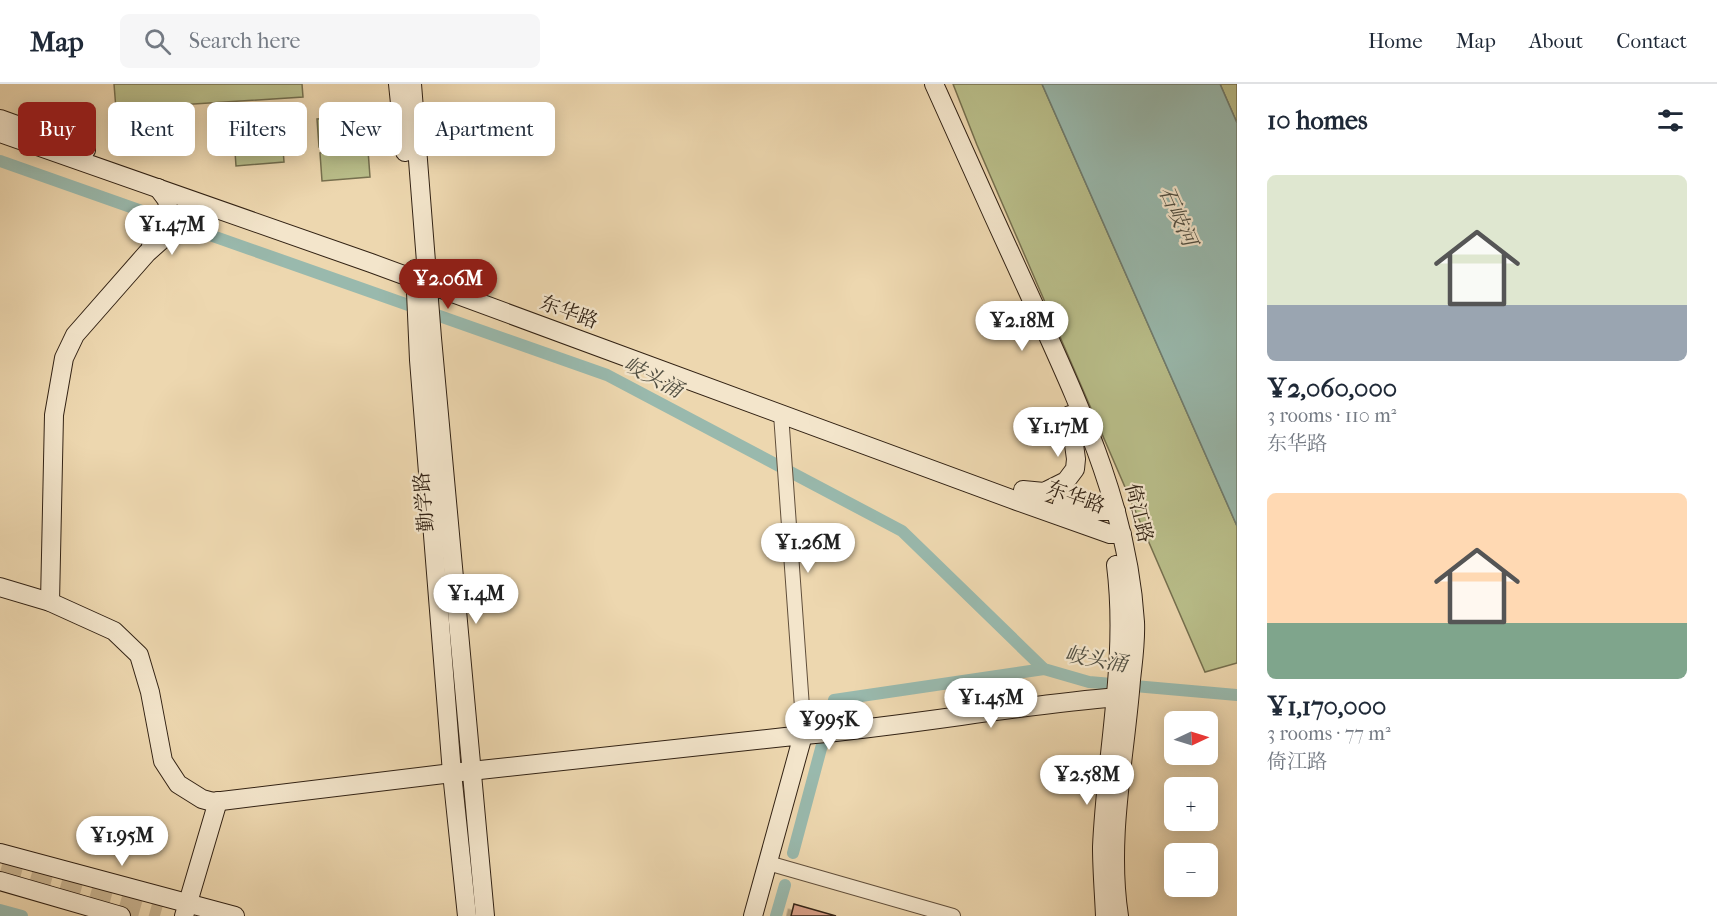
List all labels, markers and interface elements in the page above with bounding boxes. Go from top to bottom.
search box [120,14,540,68]
text: Map [30,25,84,58]
icon: search [141,25,174,58]
text: Search here [189,28,300,54]
text: Home [1368,29,1423,53]
text: Map [1456,29,1496,53]
text: About [1529,29,1583,53]
text: Contact [1616,29,1687,53]
chip: Buy [18,102,96,156]
chip: Rent [108,102,195,156]
chip: Filters [207,102,307,156]
chip: New [319,102,402,156]
chip: Apartment [414,102,555,156]
icon: filters [1654,104,1687,137]
text: 10 homes [1267,105,1368,136]
water label: 石岐河 [1154,182,1203,253]
pin: ¥1.47M [123,205,221,256]
text: ¥1.47M [139,213,205,236]
icon: home [1423,214,1531,322]
pin: ¥2.06M [399,259,497,310]
text: ¥2.06M [413,267,483,290]
street label: 东华路 [537,291,601,333]
pin: ¥2.18M [973,301,1071,352]
text: ¥2.18M [989,309,1055,332]
water label: 岐头涌 [620,352,688,403]
text: ¥2,060,000 [1267,373,1397,404]
text: 3 rooms · 110 m² [1267,404,1396,427]
pin: ¥1.17M [1009,407,1107,458]
text: ¥1.17M [1027,415,1089,438]
text: 东华路 [1267,432,1327,455]
street label: 勤学路 [410,471,438,533]
street label: 东华路 [1044,476,1108,518]
street label: 倚江路 [1121,481,1157,545]
pin: ¥1.26M [759,523,857,574]
text: ¥1.26M [775,531,841,554]
icon: home [1423,532,1531,640]
pin: ¥1.4M [434,574,518,625]
text: ¥1.4M [447,582,505,605]
water label: 岐头涌 [1063,642,1131,677]
pin: ¥1.45M [942,678,1040,729]
text: ¥1.45M [958,686,1024,709]
text: ¥1,170,000 [1267,691,1386,722]
pin: ¥995K [787,700,871,751]
text: ¥995K [799,708,859,731]
north arrow [1164,711,1218,765]
map controls [1164,711,1218,897]
text: 3 rooms · 77 m² [1267,722,1391,745]
text: 倚江路 [1267,750,1327,773]
pin: ¥2.58M [1038,755,1136,806]
text: ¥2.58M [1054,763,1120,786]
button: + [1164,777,1218,831]
pin: ¥1.95M [73,816,171,867]
text: ¥1.95M [90,824,154,847]
button: − [1164,843,1218,897]

